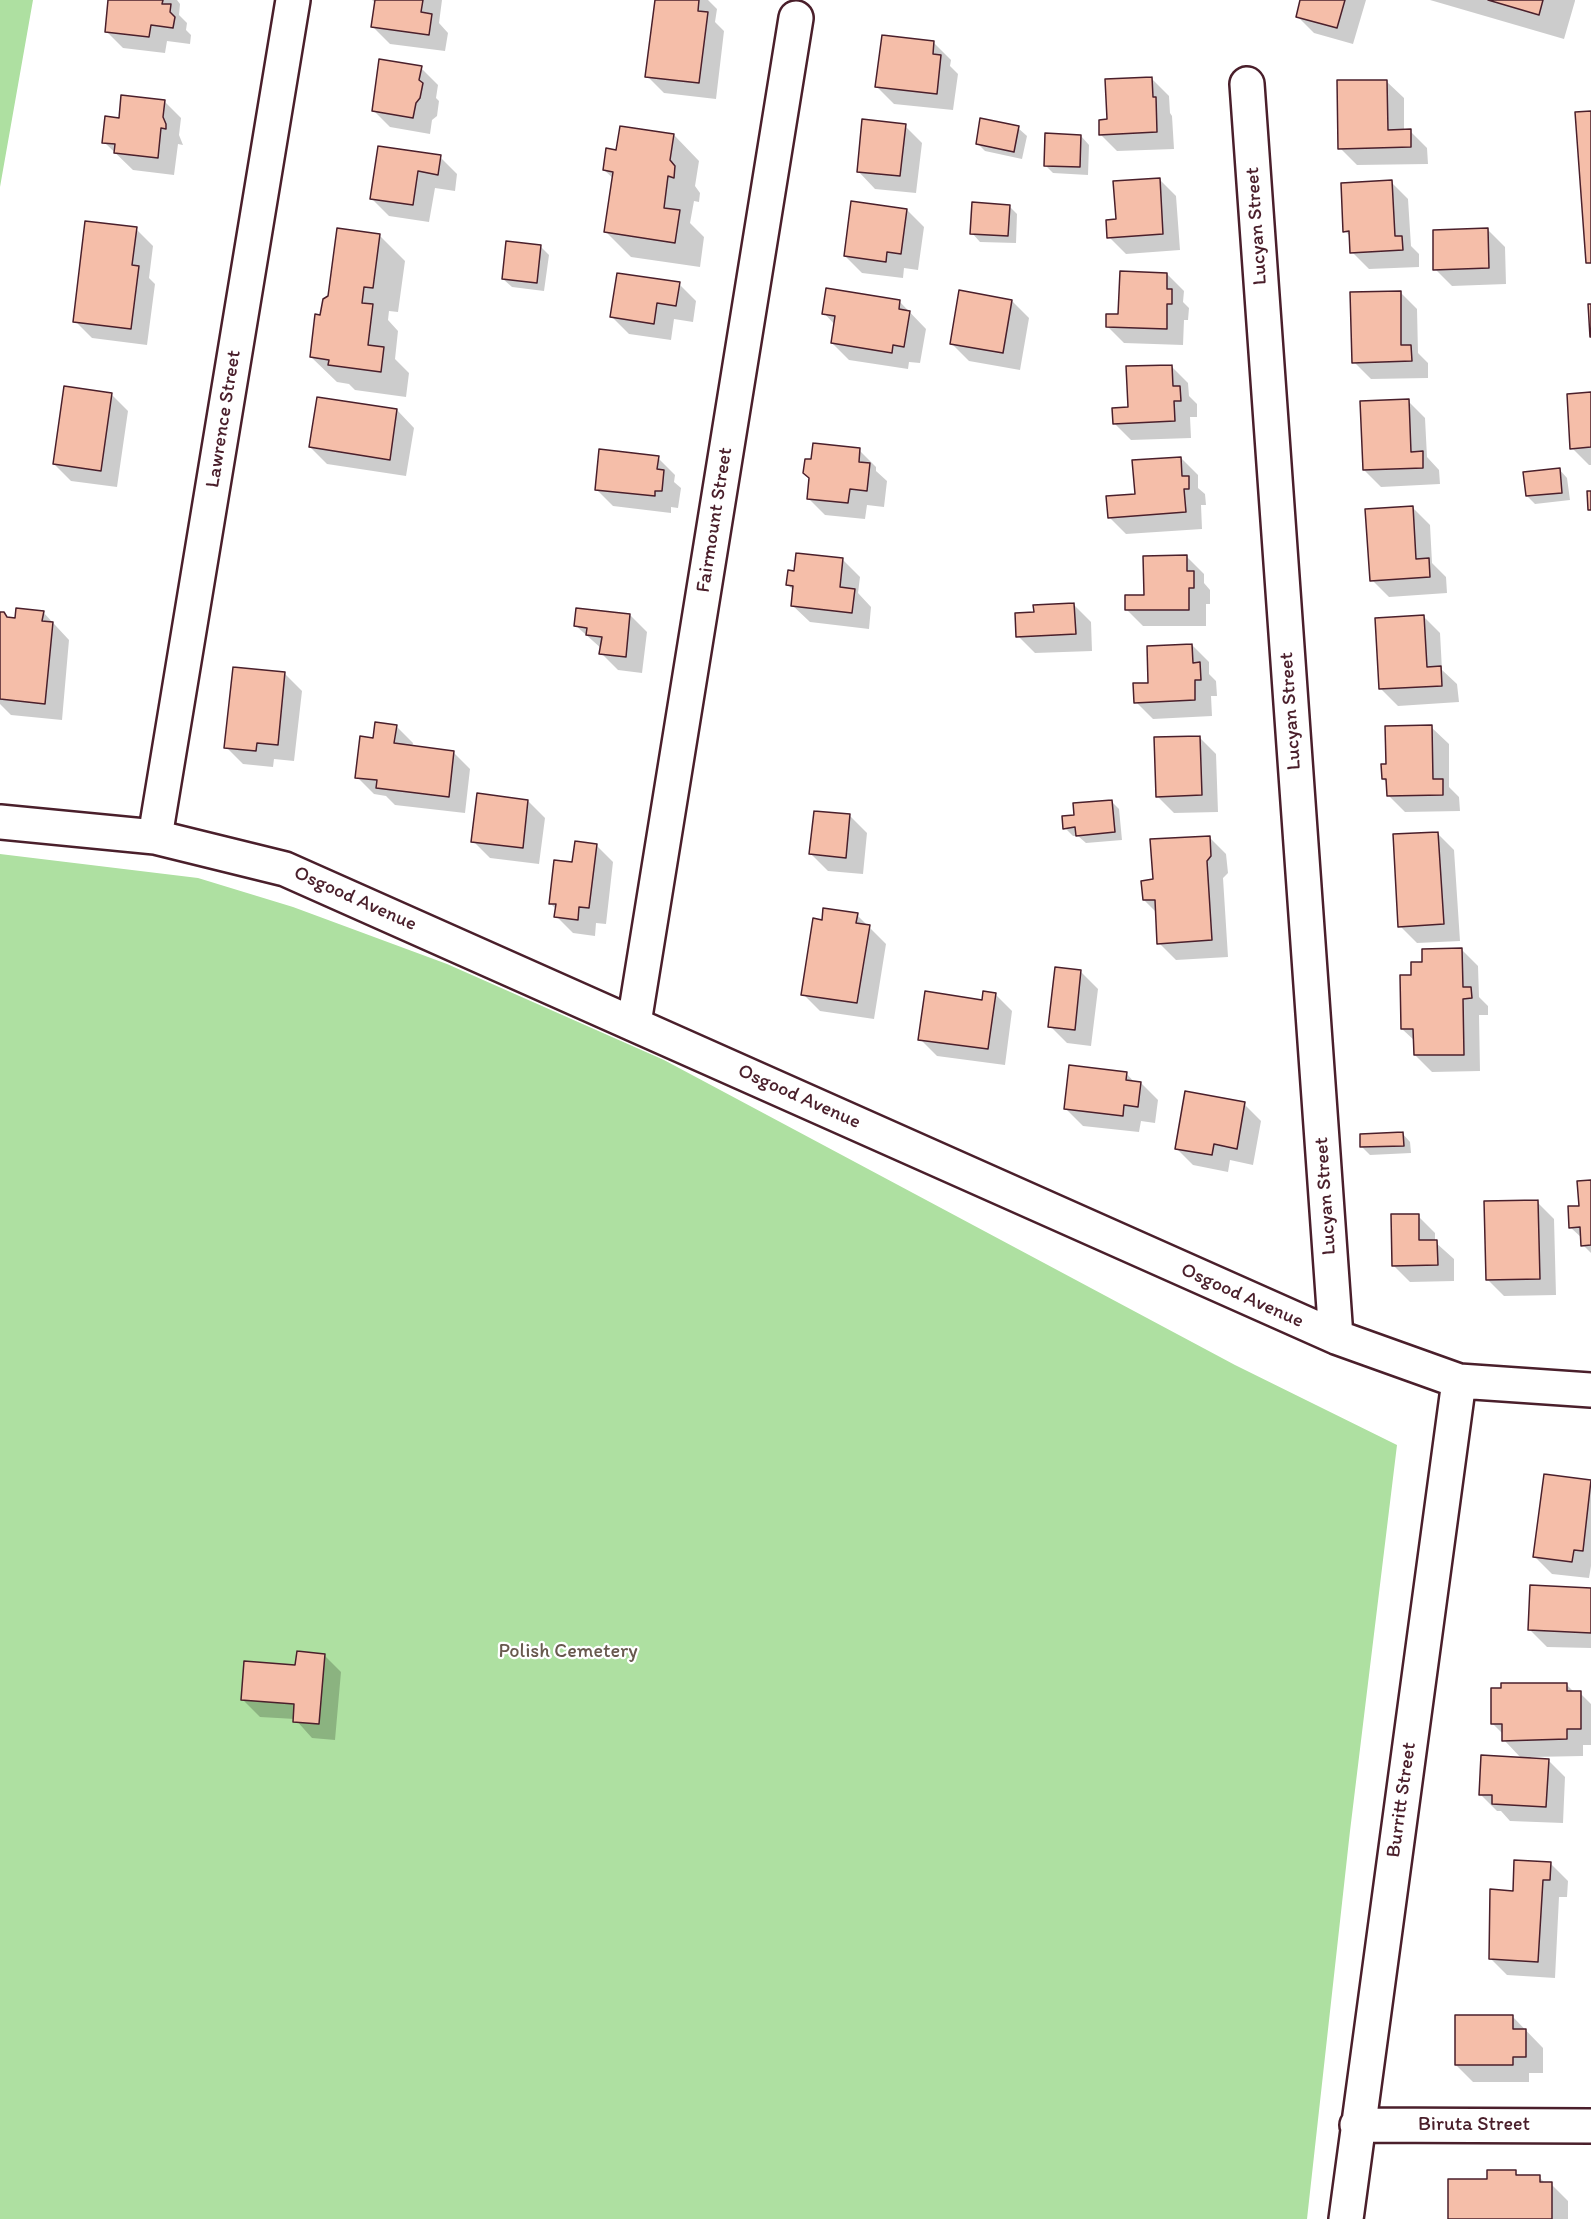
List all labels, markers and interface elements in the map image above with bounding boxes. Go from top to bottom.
street label: Lucyan Street [1241,166,1273,286]
street label: Lawrence Street [201,349,247,489]
street label: Fairmount Street [692,446,738,594]
street label: Lucyan Street [1275,651,1307,771]
street label: Osgood Avenue [290,861,420,937]
street label: Osgood Avenue [734,1059,864,1135]
street label: Lucyan Street [1310,1136,1342,1256]
street label: Osgood Avenue [1177,1258,1307,1334]
park label: Polish Cemetery [498,1640,638,1664]
street label: Burritt Street [1382,1741,1422,1859]
street label: Biruta Street [1418,2113,1530,2137]

